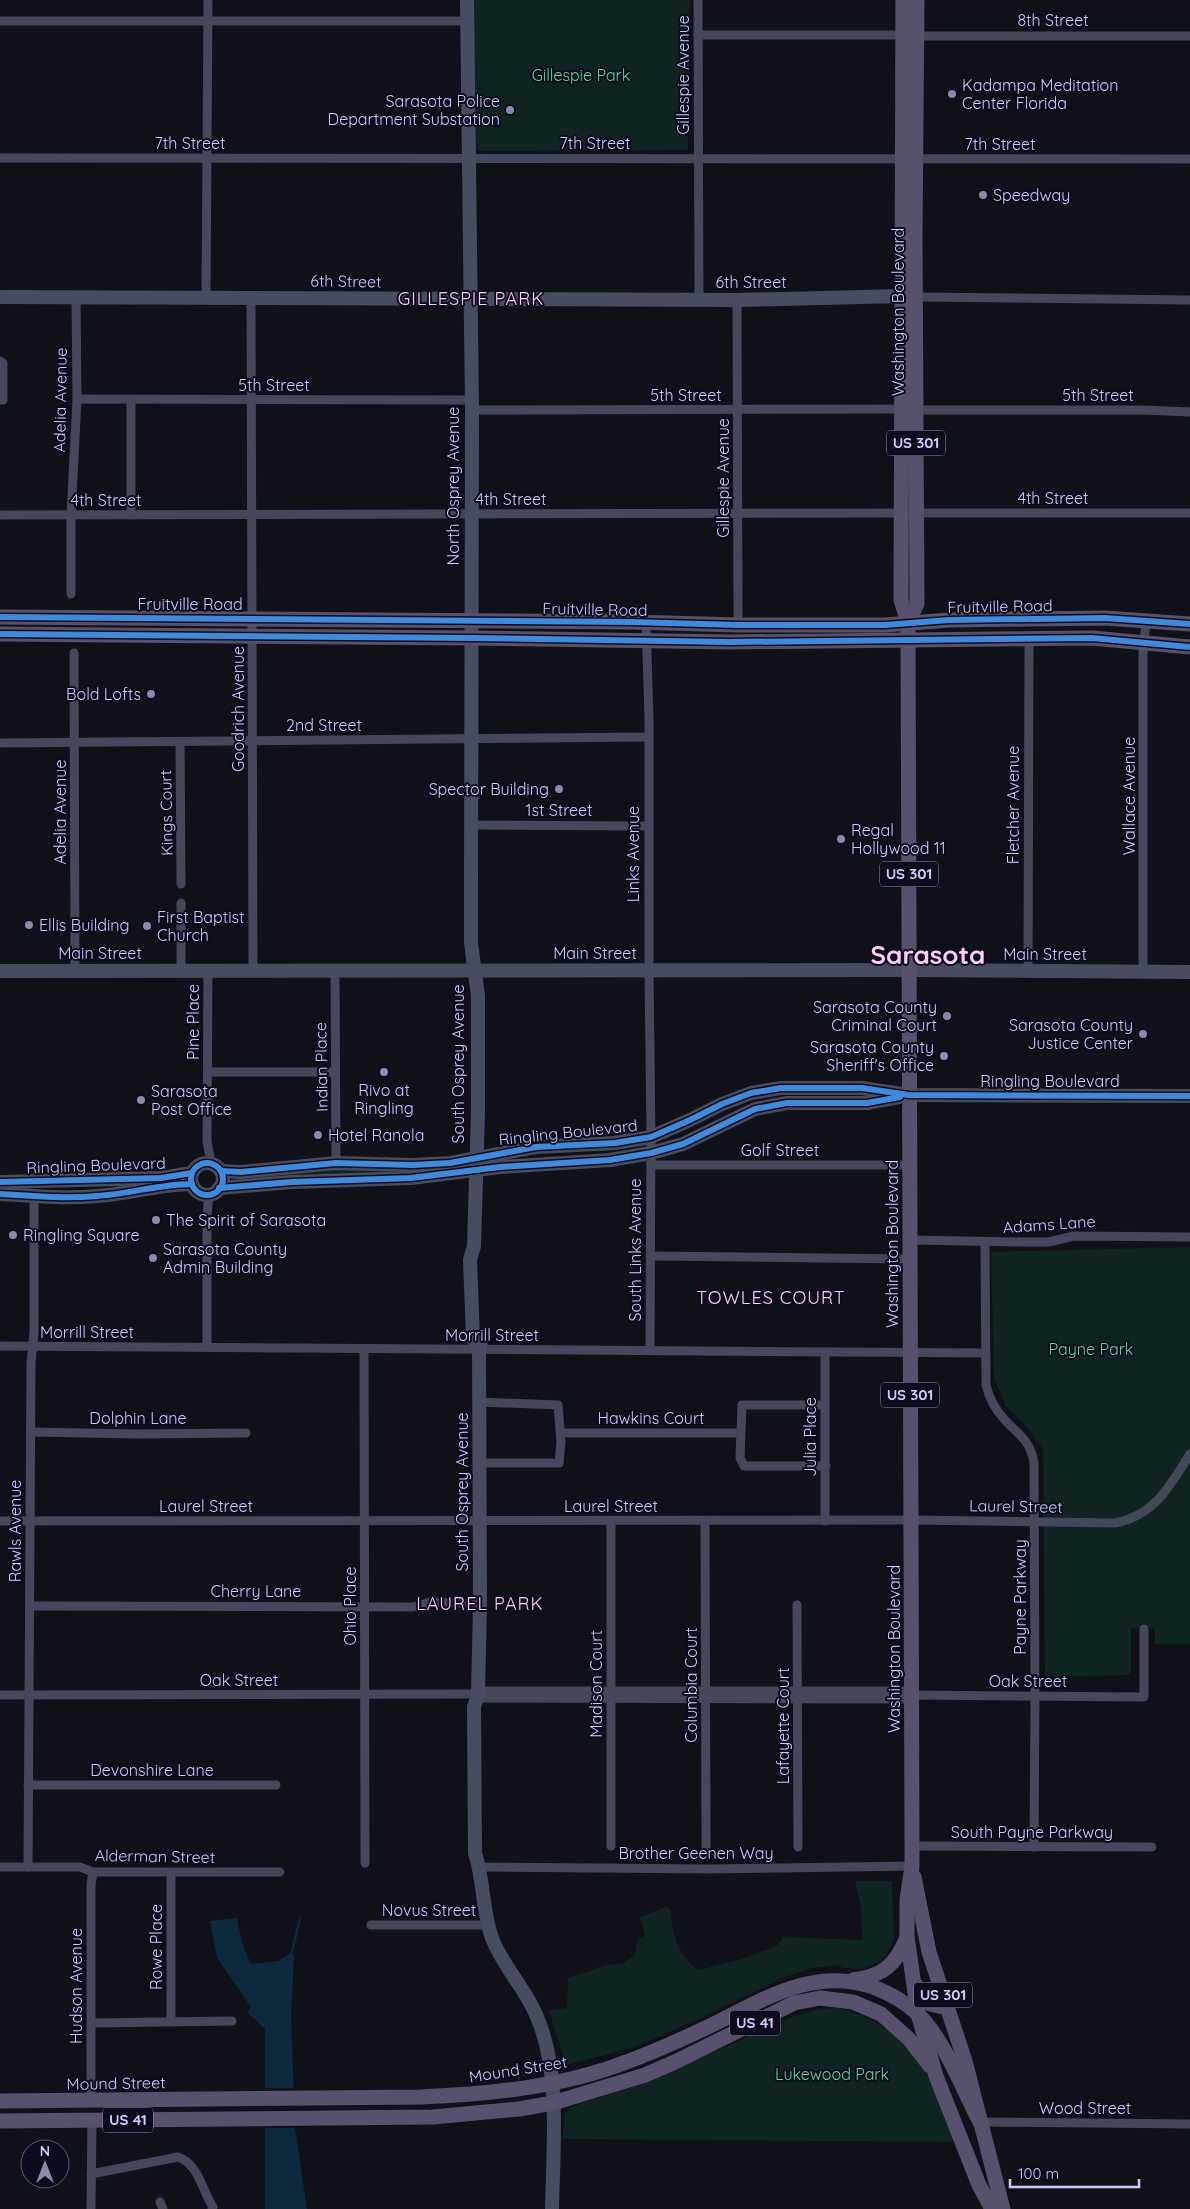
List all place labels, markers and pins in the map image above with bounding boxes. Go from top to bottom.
place label: Kadampa Meditation Center Florida [962,75,1119,113]
marker: Kadampa Meditation Center Florida [946,88,958,100]
place label: Sarasota Police Department Substation [328,91,500,129]
marker: Sarasota Police Department Substation [504,104,516,116]
place label: Speedway [993,185,1070,205]
marker: Speedway [977,189,989,201]
place label: Bold Lofts [66,684,141,704]
marker: Bold Lofts [145,688,157,700]
place label: Spector Building [429,779,549,799]
marker: Spector Building [553,783,565,795]
place label: Regal Hollywood 11 [851,820,946,858]
marker: Regal Hollywood 11 [835,833,847,845]
place label: First Baptist Church [157,907,245,945]
place label: Ellis Building [39,915,130,935]
marker: Ellis Building [23,919,35,931]
marker: First Baptist Church [141,920,153,932]
place label: Sarasota County Criminal Court [813,997,937,1035]
marker: Sarasota County Criminal Court [941,1010,953,1022]
place label: Sarasota County Justice Center [1009,1015,1133,1053]
marker: Sarasota County Justice Center [1137,1028,1149,1040]
place label: Sarasota County Sheriff's Office [810,1037,934,1075]
marker: Sarasota County Sheriff's Office [938,1050,950,1062]
marker: Rivo at Ringling [378,1066,390,1078]
place label: Rivo at Ringling [354,1080,414,1118]
place label: Sarasota Post Office [151,1081,232,1119]
marker: Sarasota Post Office [135,1094,147,1106]
place label: Hotel Ranola [328,1125,424,1145]
marker: Hotel Ranola [312,1129,324,1141]
place label: The Spirit of Sarasota [166,1210,326,1230]
marker: The Spirit of Sarasota [150,1214,162,1226]
place label: Ringling Square [23,1225,139,1245]
marker: Ringling Square [7,1229,19,1241]
place label: Sarasota County Admin Building [163,1239,287,1277]
marker: Sarasota County Admin Building [147,1252,159,1264]

